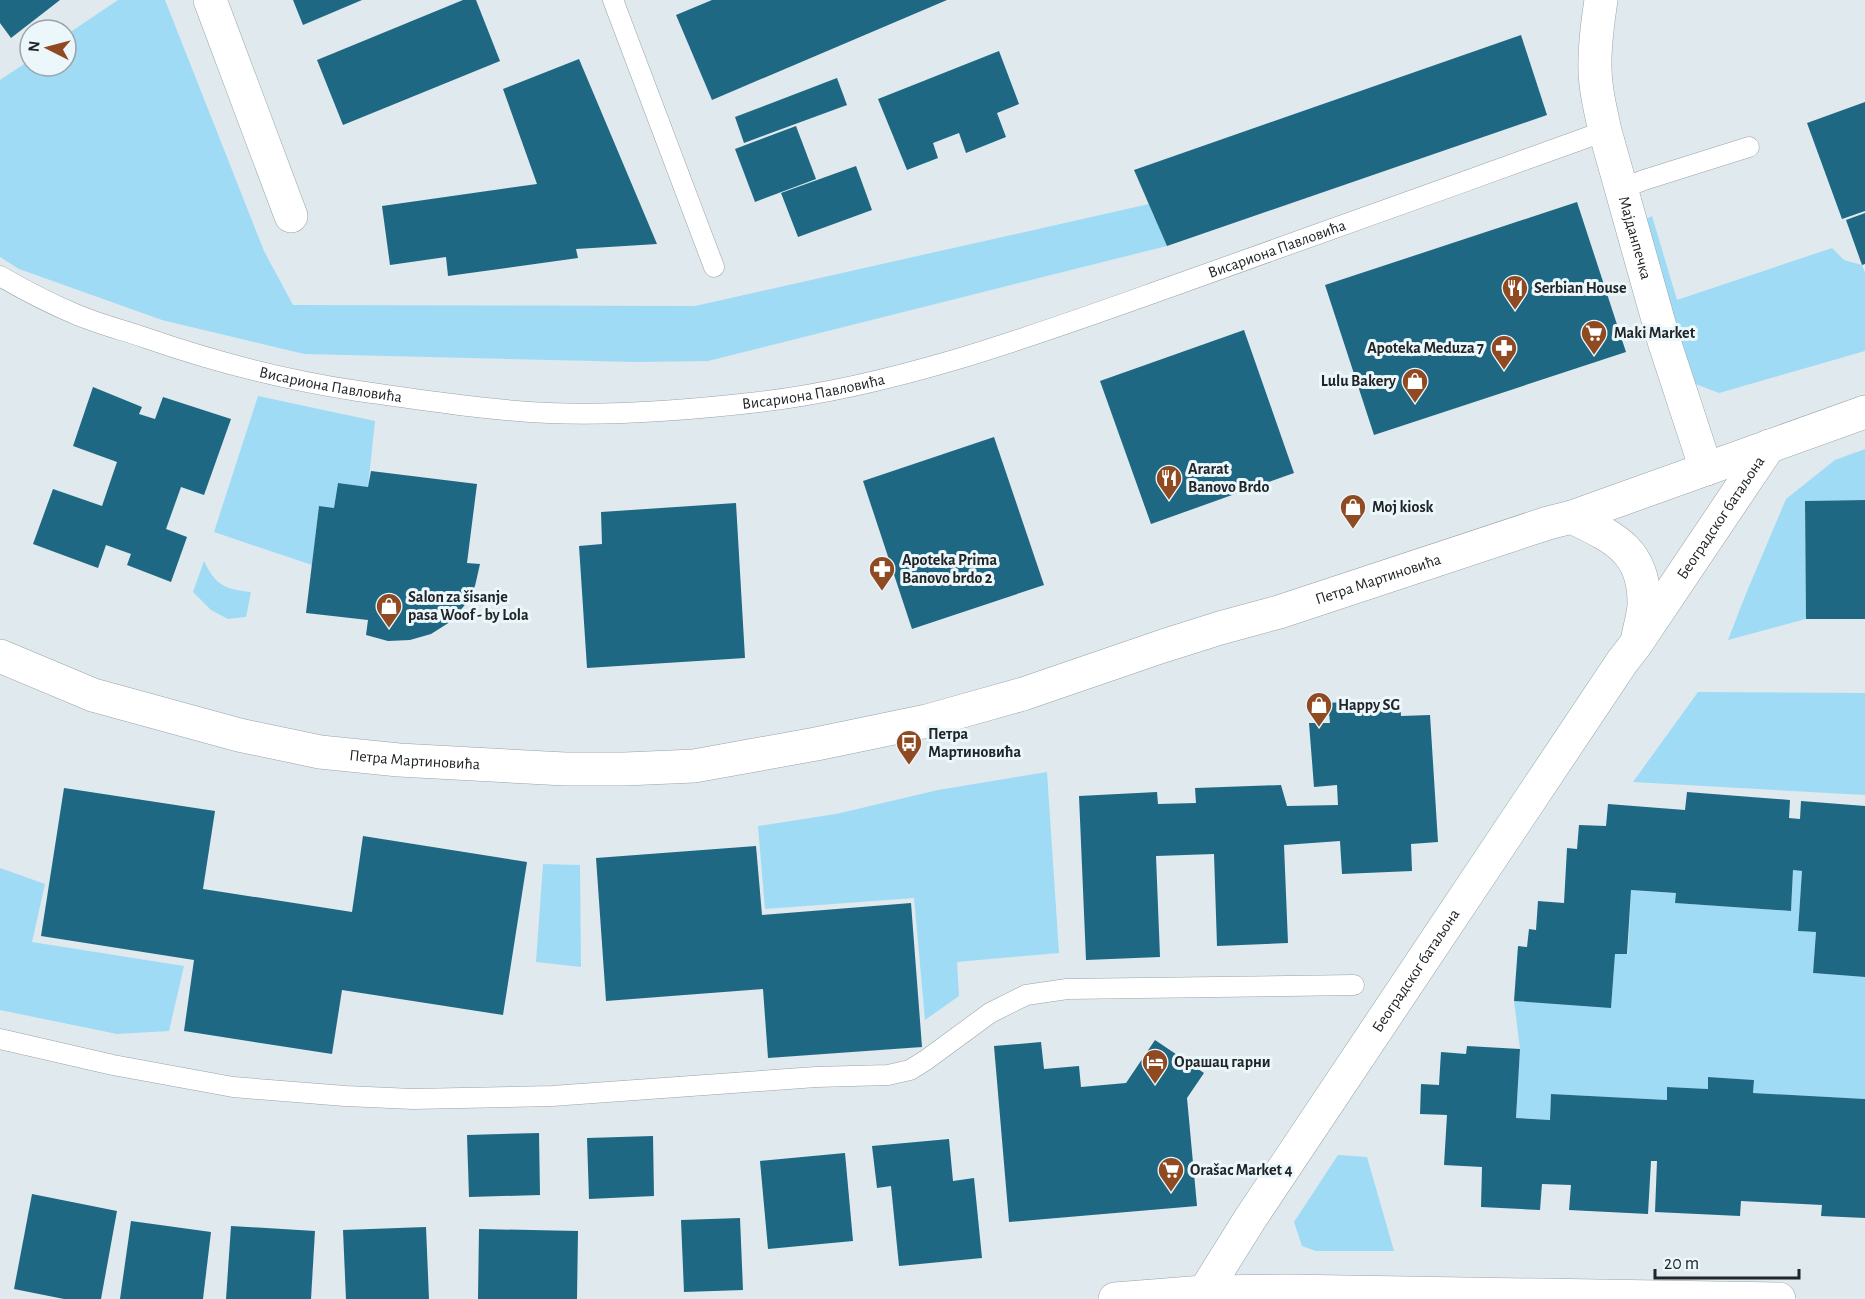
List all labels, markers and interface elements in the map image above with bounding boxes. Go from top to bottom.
north arrow [18,18,78,78]
text: N [26,40,43,53]
street label: Мајданпечка [1616,194,1654,281]
street label: Висариона Павловића [1206,217,1348,281]
restaurant icon: Serbian House [1500,273,1530,311]
place label: Serbian House [1534,280,1627,296]
supermarket icon: Maki Market [1579,318,1609,356]
place label: Maki Market [1614,325,1696,341]
pharmacy icon: Apoteka Meduza 7 [1489,333,1519,371]
place label: Apoteka Meduza 7 [1367,340,1484,356]
street label: Висариона Павловића [258,364,403,405]
shop icon: Lulu Bakery [1400,366,1430,404]
street label: Висариона Павловића [741,371,886,412]
place label: Lulu Bakery [1321,373,1397,390]
street label: Београдског батаљона [1674,453,1768,582]
place label: Ararat Banovo Brdo [1188,461,1269,495]
restaurant icon: Ararat Banovo Brdo [1154,463,1184,501]
shop icon: Moj kiosk [1338,492,1368,530]
place label: Moj kiosk [1372,499,1434,516]
street label: Петра Мартиновића [1313,551,1443,607]
place label: Apoteka Prima Banovo brdo 2 [902,552,997,586]
pharmacy icon: Apoteka Prima Banovo brdo 2 [867,554,897,592]
place label: Salon za šisanje pasa Woof - by Lola [408,589,529,624]
shop icon: Salon za šisanje pasa Woof - by Lola [374,591,404,629]
shop icon: Happy SG [1304,690,1334,728]
place label: Happy SG [1338,697,1400,714]
place label: Петра Мартиновића [928,726,1021,760]
bus stop icon: Петра Мартиновића [894,728,924,766]
street label: Петра Мартиновића [348,747,481,772]
street label: Београдског батаљона [1369,906,1463,1035]
hotel icon: Орашац гарни [1140,1047,1170,1085]
place label: Орашац гарни [1174,1054,1270,1070]
supermarket icon: Orašac Market 4 [1156,1155,1186,1193]
place label: Orašac Market 4 [1190,1162,1292,1178]
scale bar [1655,1242,1799,1280]
text: 20 m [1664,1255,1699,1273]

